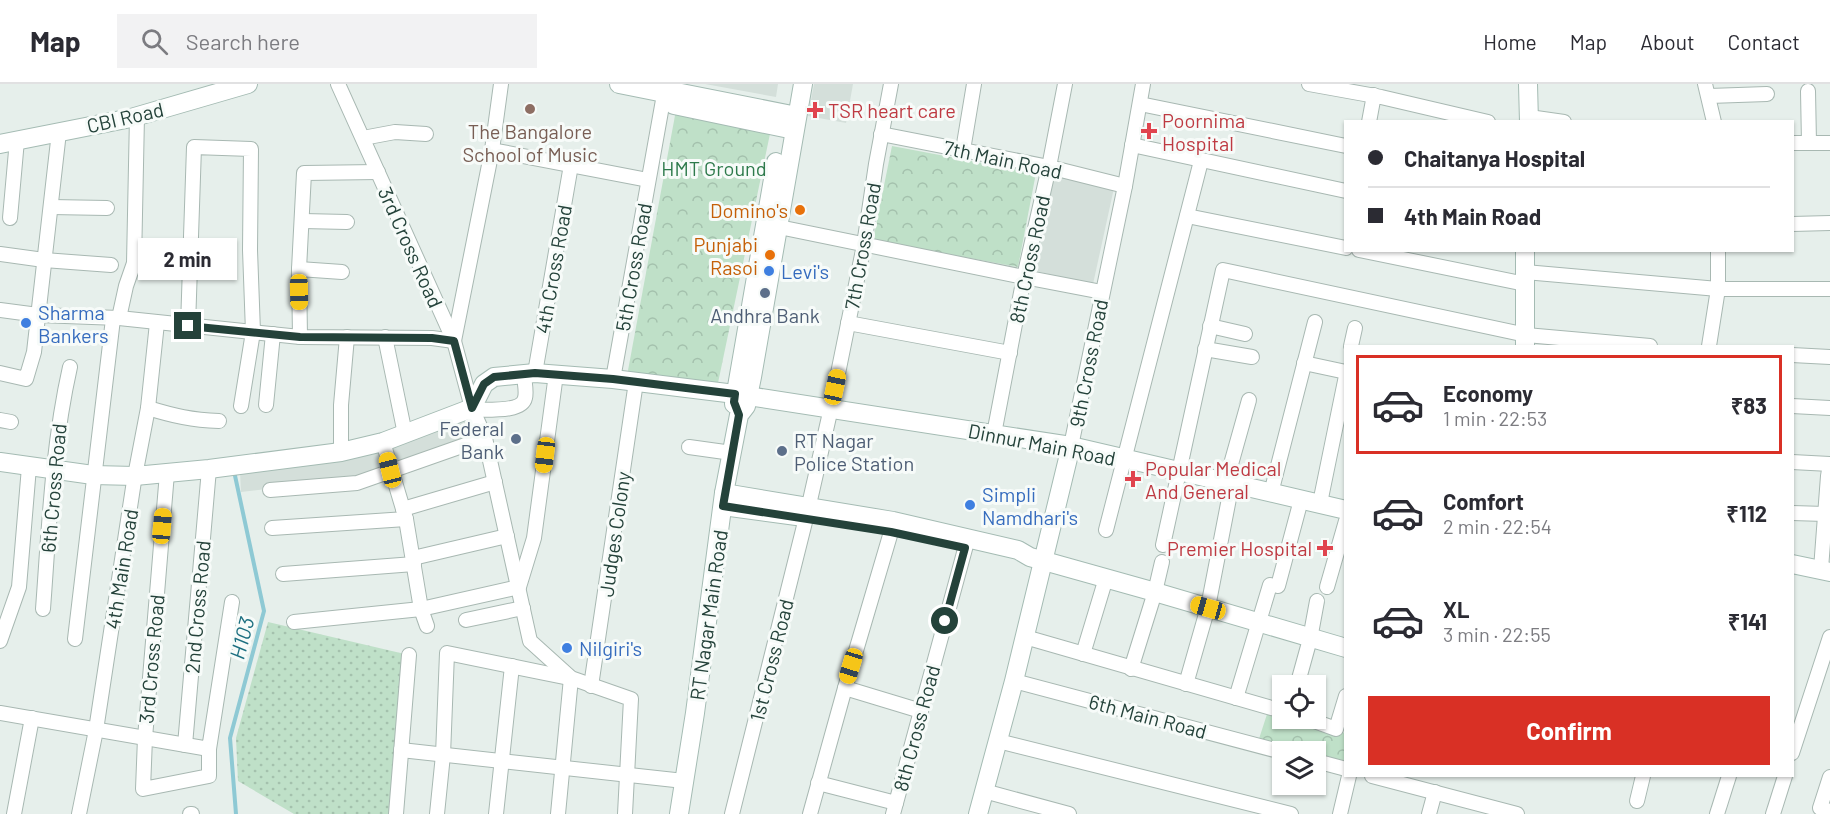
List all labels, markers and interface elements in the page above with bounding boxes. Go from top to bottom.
search box [117,14,537,68]
text: Map [30,24,81,58]
icon: search [138,25,171,58]
text: Search here [186,28,300,54]
text: Home [1483,29,1537,54]
text: Map [1570,29,1607,54]
text: About [1640,29,1695,54]
text: Contact [1728,29,1800,54]
street label: CBI Road [84,97,166,137]
place label: TSR heart care [828,98,956,122]
marker: TSR heart care [806,101,824,119]
marker: The Bangalore School of Music [523,102,537,116]
place label: Poornima Hospital [1162,108,1245,155]
place label: The Bangalore School of Music [462,119,598,166]
marker: Poornima Hospital [1140,122,1158,140]
street label: 7th Main Road [942,135,1064,183]
text: Chaitanya Hospital [1404,145,1585,171]
park label: HMT Ground [661,156,767,180]
street label: 7th Cross Road [839,180,885,312]
street label: 3rd Cross Road [374,183,448,311]
street label: 8th Cross Road [1004,193,1054,325]
place label: Domino's [710,198,788,222]
street label: 5th Cross Road [610,201,656,333]
street label: 4th Cross Road [530,203,576,335]
marker: Domino's [793,203,807,217]
text: 4th Main Road [1404,203,1541,229]
place label: Punjabi Rasoi [694,232,758,279]
callout: 2 min [138,239,237,281]
text: 2 min [164,247,211,271]
marker: Punjabi Rasoi [763,248,777,262]
place label: Levi's [781,259,829,283]
marker: Levi's [762,264,776,278]
car [290,274,308,310]
marker: Andhra Bank [758,286,772,300]
street label: 9th Cross Road [1064,297,1112,429]
place label: Sharma Bankers [38,300,109,347]
place label: Andhra Bank [710,303,820,327]
route end [174,312,201,339]
marker: Sharma Bankers [19,316,33,330]
car [822,368,848,406]
icon: car [1371,378,1425,432]
text: Economy [1443,380,1533,406]
text: ₹83 [1731,392,1767,418]
text: 1 min · 22:53 [1443,406,1547,430]
place label: Federal Bank [439,416,504,463]
street label: Dinnur Main Road [966,418,1118,470]
street label: 6th Cross Road [35,422,71,554]
place label: RT Nagar Police Station [794,428,914,475]
marker: Federal Bank [509,432,523,446]
car [534,436,556,474]
marker: RT Nagar Police Station [775,444,789,458]
car [377,450,403,490]
place label: Popular Medical And General [1145,456,1281,503]
street label: Judges Colony [593,470,635,598]
marker: Popular Medical And General [1126,472,1140,486]
place label: Simpli Namdhari's [982,482,1078,529]
icon: car [1371,486,1425,540]
text: Comfort [1443,488,1524,514]
marker: Simpli Namdhari's [963,498,977,512]
text: ₹112 [1726,500,1767,526]
street label: 4th Main Road [100,507,142,631]
car [151,507,173,545]
text: 2 min · 22:54 [1443,514,1552,538]
street label: RT Nagar Main Road [684,528,732,702]
place label: Premier Hospital [1167,536,1312,560]
street label: 2nd Cross Road [179,539,215,675]
marker: Premier Hospital [1316,539,1334,557]
street label: 3rd Cross Road [133,593,169,725]
car [1188,594,1228,622]
icon: car [1371,594,1425,648]
street label: 1st Cross Road [744,596,798,724]
text: XL [1443,596,1469,622]
route start [931,607,958,634]
text: ₹141 [1728,608,1767,634]
water label: H103 [223,614,259,662]
text: 3 min · 22:55 [1443,622,1551,646]
place label: Nilgiri's [579,636,642,660]
marker: Nilgiri's [560,641,574,655]
car [837,646,865,686]
street label: 8th Cross Road [888,662,944,794]
map controls [1272,675,1326,795]
button: locate [1272,675,1326,729]
street label: 6th Main Road [1086,689,1210,743]
button: Confirm [1368,696,1770,765]
button: layers [1272,741,1326,795]

